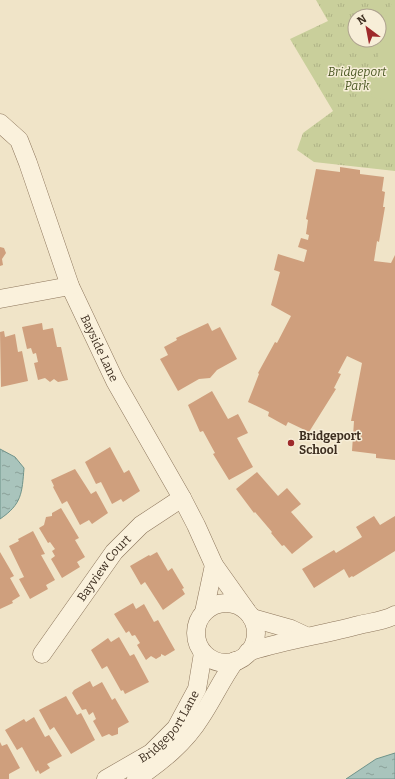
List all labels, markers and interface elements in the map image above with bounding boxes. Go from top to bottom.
north arrow [347,8,387,48]
text: N [355,12,369,28]
park label: Bridgeport Park [328,65,387,93]
street label: Bayside Lane [78,312,121,384]
place label: Bridgeport School [299,429,361,457]
marker: Bridgeport School [286,438,296,448]
street label: Bayview Court [74,532,134,604]
street label: Bridgeport Lane [136,688,202,766]

